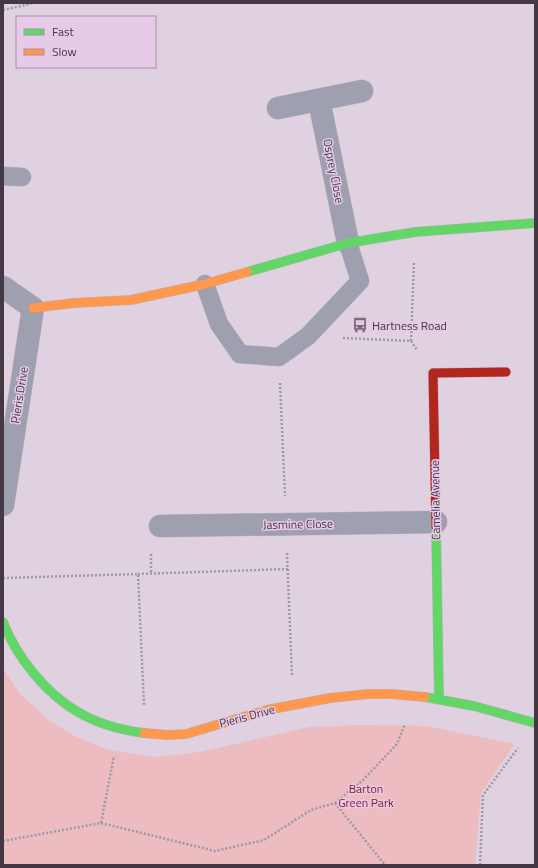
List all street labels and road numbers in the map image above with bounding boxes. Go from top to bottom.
street label: Osprey Close [318,137,350,205]
street label: Pieris Drive [5,365,33,425]
street label: Camelia Avenue [425,460,445,540]
street label: Jasmine Close [263,514,333,534]
street label: Pieris Drive [217,699,277,733]

